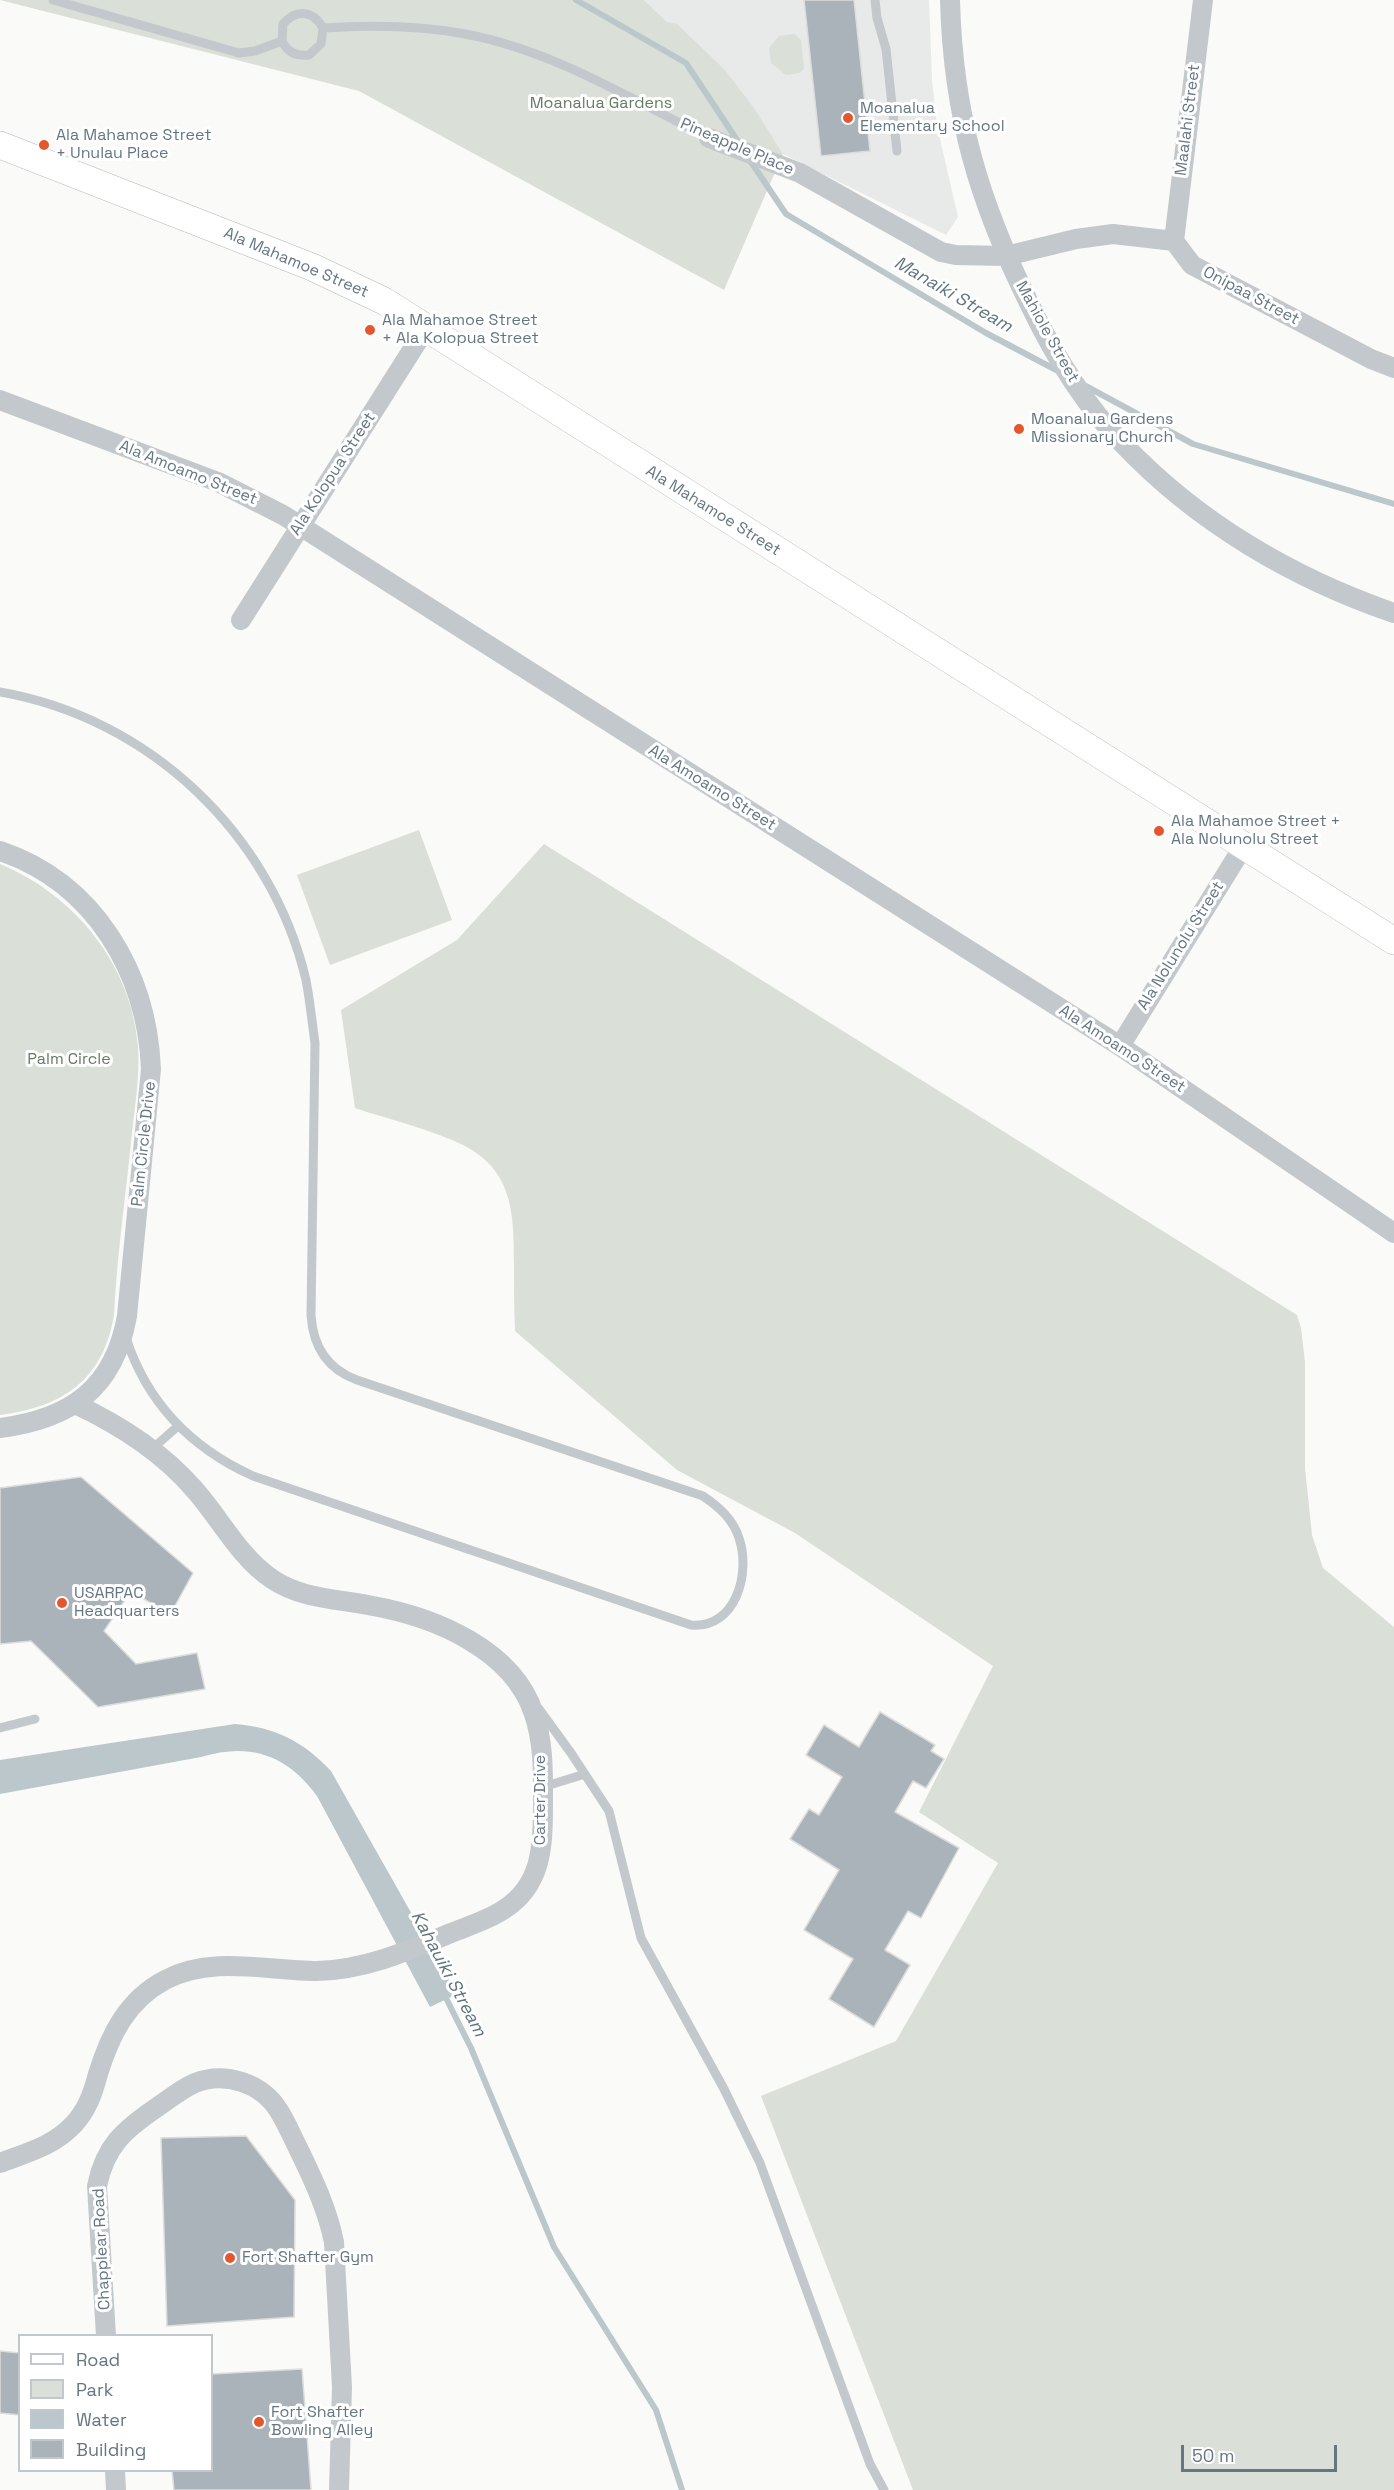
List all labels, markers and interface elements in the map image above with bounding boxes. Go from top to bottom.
street label: Maalahi Street [1172,63,1204,177]
park label: Moanalua Gardens [530,94,672,114]
place label: Moanalua Elementary School [860,99,1005,137]
marker: Moanalua Elementary School [841,111,855,125]
street label: Pineapple Place [677,114,797,180]
place label: Ala Mahamoe Street + Unulau Place [56,126,211,164]
marker: Ala Mahamoe Street + Unulau Place [37,138,51,152]
street label: Ala Mahamoe Street [221,224,371,302]
water label: Manaiki Stream [890,252,1016,338]
street label: Onipaa Street [1200,263,1302,329]
street label: Mahiole Street [1011,278,1083,386]
place label: Ala Mahamoe Street + Ala Kolopua Street [382,311,539,349]
marker: Ala Mahamoe Street + Ala Kolopua Street [363,323,377,337]
street label: Ala Kolopua Street [286,409,380,539]
place label: Moanalua Gardens Missionary Church [1031,410,1173,448]
marker: Moanalua Gardens Missionary Church [1012,422,1026,436]
street label: Ala Amoamo Street [116,437,260,509]
street label: Ala Mahamoe Street [642,462,784,560]
street label: Ala Amoamo Street [645,741,779,835]
place label: Ala Mahamoe Street + Ala Nolunolu Street [1171,812,1341,850]
marker: Ala Mahamoe Street + Ala Nolunolu Street [1152,824,1166,838]
street label: Ala Nolunolu Street [1134,878,1228,1014]
street label: Ala Amoamo Street [1055,1001,1189,1097]
park label: Palm Circle [27,1050,111,1070]
street label: Palm Circle Drive [128,1080,160,1208]
place label: USARPAC Headquarters [74,1584,179,1622]
marker: USARPAC Headquarters [55,1596,69,1610]
street label: Carter Drive [531,1755,551,1845]
water label: Kahauiki Stream [406,1908,490,2040]
street label: Chapplear Road [89,2188,115,2310]
place label: Fort Shafter Gym [242,2248,374,2268]
marker: Fort Shafter Gym [223,2251,237,2265]
legend [18,2334,213,2472]
text: Road [76,2348,120,2371]
text: Park [76,2378,113,2401]
place label: Fort Shafter Bowling Alley [271,2403,373,2441]
text: Water [76,2408,127,2431]
marker: Fort Shafter Bowling Alley [252,2415,266,2429]
scale bar [1184,2433,1340,2471]
text: Building [76,2438,146,2461]
text: 50 m [1192,2444,1234,2467]

